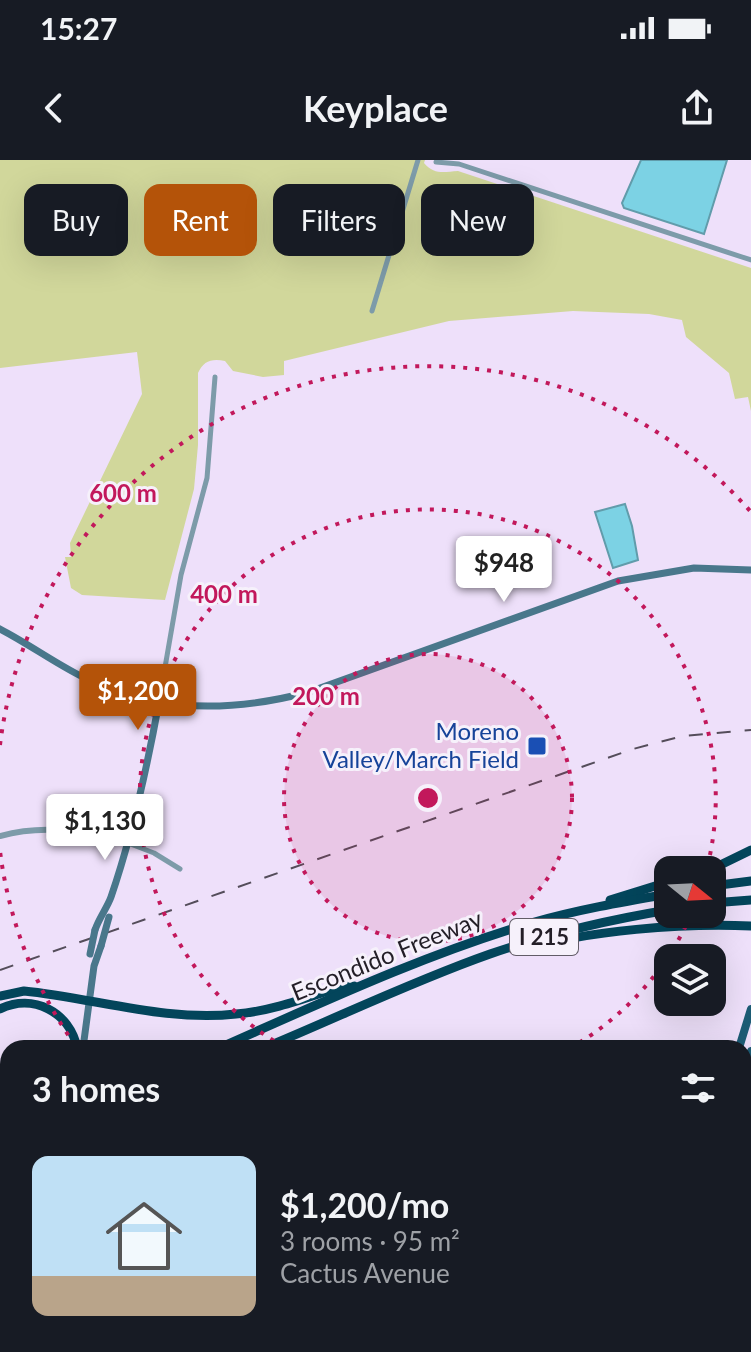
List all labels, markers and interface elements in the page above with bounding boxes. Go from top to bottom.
text: 15:27 [40,10,117,46]
icon: back [32,86,76,130]
text: Keyplace [303,86,448,130]
icon: share [675,86,719,130]
chip: Buy [24,184,128,256]
chip: Rent [144,184,257,256]
chip: Filters [273,184,405,256]
chip: New [421,184,534,256]
text: 600 m [89,478,157,507]
pin: $948 [457,536,551,604]
text: $948 [474,546,534,578]
text: 400 m [190,579,258,608]
pin: $1,200 [73,664,203,732]
text: $1,200 [97,674,179,706]
text: 200 m [292,681,360,710]
place label: Moreno Valley/March Field [322,716,519,773]
marker: Moreno Valley/March Field [526,735,548,757]
centre of rings [414,784,442,812]
pin: $1,130 [40,794,170,862]
text: $1,130 [64,804,146,836]
north arrow [654,856,726,928]
map controls [654,856,726,1016]
street label: Escondido Freeway [287,903,487,1006]
road number: I 215 [510,919,578,955]
button: layers [654,944,726,1016]
icon: filters [676,1066,720,1110]
text: 3 homes [32,1068,160,1109]
text: $1,200/mo [280,1184,449,1225]
icon: home [96,1188,192,1284]
text: 3 rooms · 95 m² [280,1225,460,1257]
text: Cactus Avenue [280,1257,450,1289]

